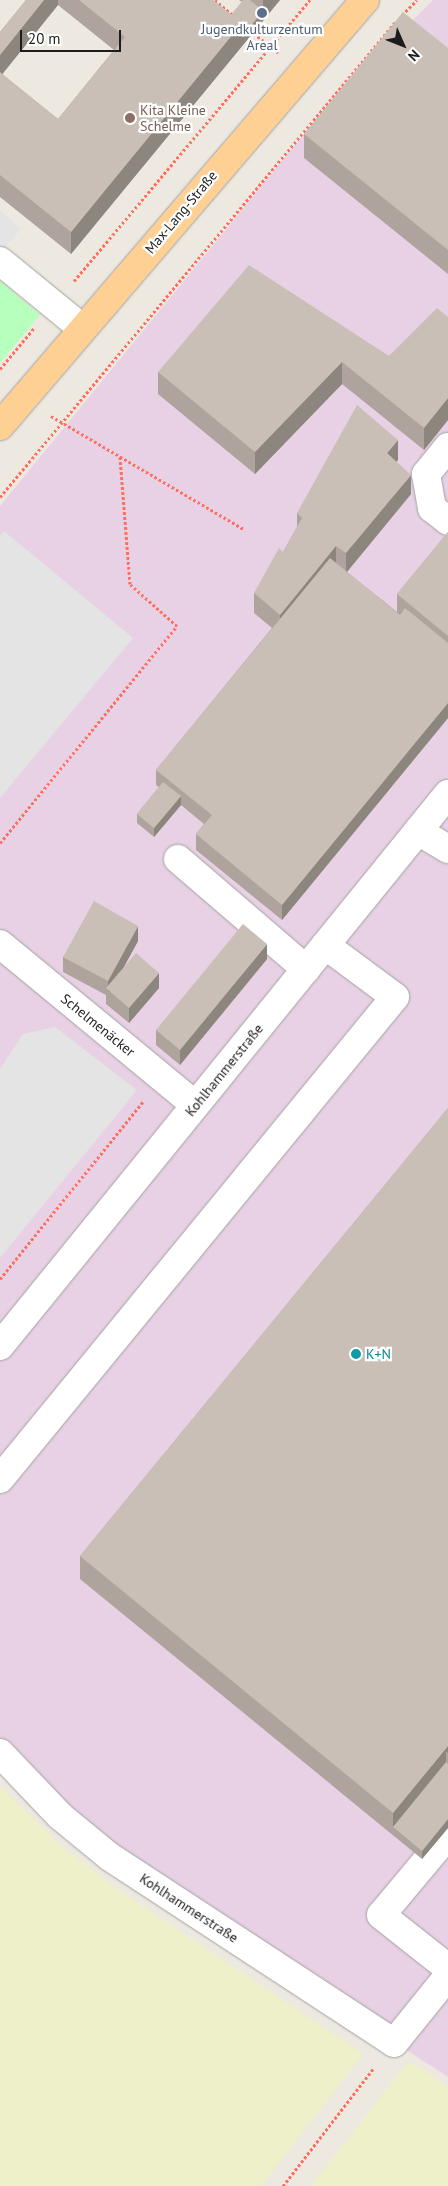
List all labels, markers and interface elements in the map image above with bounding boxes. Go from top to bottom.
marker: Jugendkulturzentum Areal [256,7,268,19]
scale bar [22,20,124,52]
north arrow [378,20,428,70]
place label: Jugendkulturzentum Areal [201,21,323,54]
text: 20 m [28,29,61,48]
text: N [404,46,423,65]
place label: Kita Kleine Schelme [140,102,206,134]
marker: Kita Kleine Schelme [124,112,136,124]
street label: Max-Lang-Straße [141,167,221,257]
street label: Schelmenäcker [58,990,138,1060]
street label: Kohlhammerstraße [182,1020,266,1120]
place label: K+N [366,1346,391,1362]
marker: K+N [350,1348,362,1360]
street label: Kohlhammerstraße [137,1870,241,1946]

